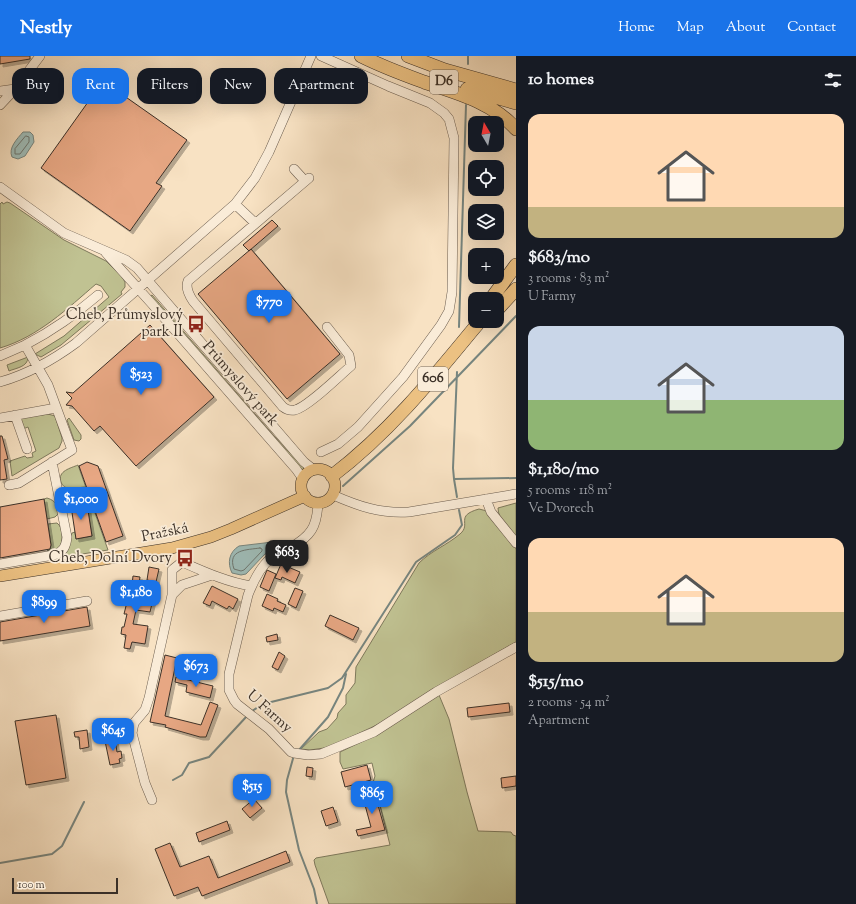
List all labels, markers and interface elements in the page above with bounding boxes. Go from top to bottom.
text: Nestly [20,15,72,42]
text: Home [618,18,655,38]
text: Map [677,18,704,38]
text: About [726,18,765,38]
text: Contact [787,18,836,38]
chip: Buy [12,68,64,104]
chip: Rent [72,68,129,104]
chip: Filters [137,68,202,104]
chip: New [210,68,266,104]
chip: Apartment [274,68,368,104]
text: 10 homes [528,68,594,92]
icon: filters [822,69,844,91]
road number: D6 [430,70,458,94]
north arrow [468,116,504,152]
map controls [468,116,504,328]
icon: home [650,140,722,212]
button: locate [468,160,504,196]
button: layers [468,204,504,240]
text: $683/mo [528,246,590,270]
button: + [468,248,504,284]
text: 3 rooms · 83 m² [528,270,609,288]
text: U Farmy [528,288,576,306]
pin: $770 [245,290,293,324]
button: − [468,292,504,328]
text: $770 [256,294,282,312]
place label: Cheb, Průmyslový park II [66,305,184,343]
bus stop icon: Cheb, Průmyslový park II [186,314,206,334]
street label: Průmyslový park [197,337,283,431]
icon: home [650,352,722,424]
pin: $523 [117,362,165,396]
text: $523 [130,366,152,384]
road number: 606 [418,367,448,391]
text: $1,180/mo [528,458,599,482]
text: 5 rooms · 118 m² [528,482,612,500]
pin: $1,000 [48,487,114,521]
text: $1,000 [64,491,98,509]
text: Ve Dvorech [528,500,594,518]
street label: Pražská [140,518,190,548]
pin: $683 [263,540,311,574]
text: $683 [274,544,300,562]
place label: Cheb, Dolní Dvory [49,548,173,569]
bus stop icon: Cheb, Dolní Dvory [175,548,195,568]
icon: home [650,564,722,636]
pin: $1,180 [103,580,169,614]
text: $1,180 [120,584,152,602]
pin: $899 [20,590,68,624]
text: $899 [31,594,57,612]
pin: $673 [172,654,220,688]
text: $673 [183,658,209,676]
text: $515/mo [528,670,584,694]
street label: U Farmy [241,686,297,739]
text: 2 rooms · 54 m² [528,694,610,712]
text: Apartment [528,712,589,730]
pin: $645 [89,718,137,752]
text: $645 [101,722,125,740]
pin: $515 [228,774,276,808]
text: $515 [242,778,262,796]
pin: $865 [348,781,396,815]
text: $865 [360,785,384,803]
scale bar [12,876,118,895]
text: 100 m [18,877,45,893]

